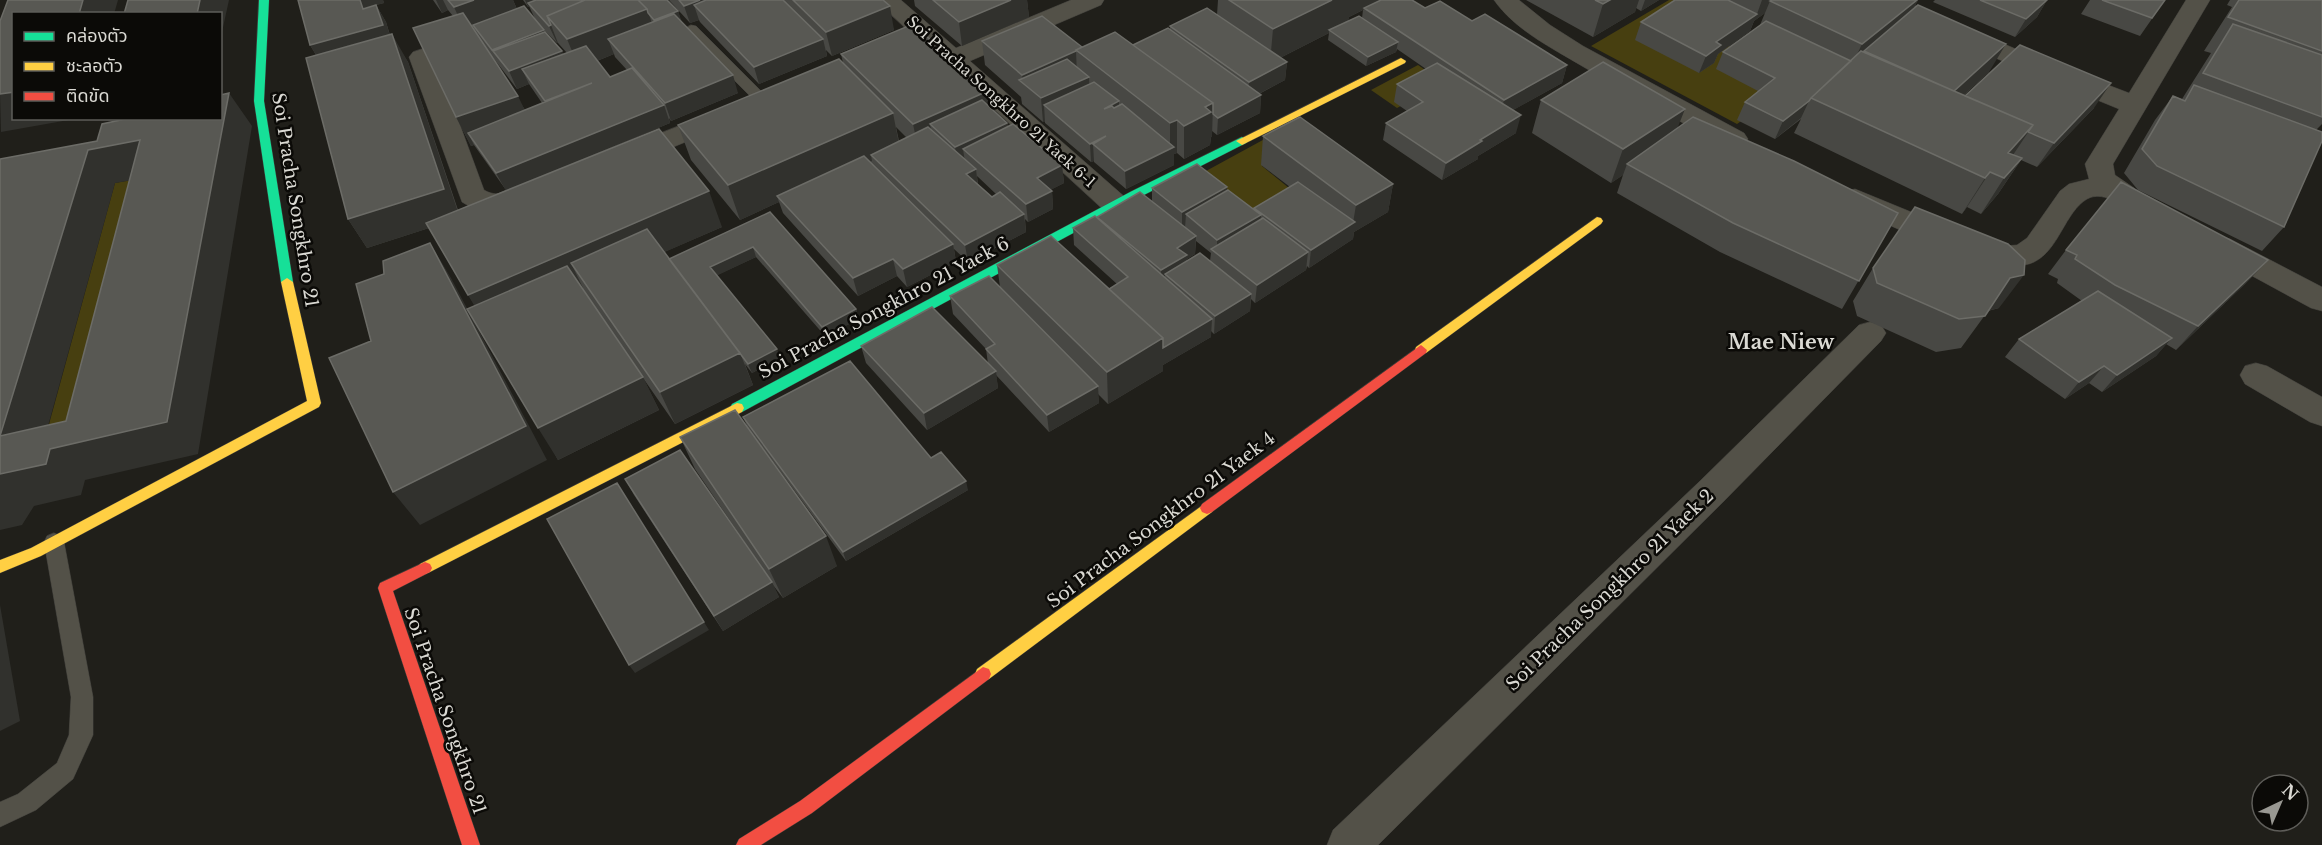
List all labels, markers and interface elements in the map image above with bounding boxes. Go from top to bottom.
legend [12,12,222,120]
street label: Soi Pracha Songkhro 21 Yaek 6-1 [903,12,1100,192]
text: คล่องตัว [66,25,128,47]
text: ชะลอตัว [66,55,123,77]
text: ติดขัด [66,85,109,107]
street label: Soi Pracha Songkhro 21 [267,91,323,309]
street label: Soi Pracha Songkhro 21 Yaek 6 [755,232,1013,384]
district label: Mae Niew [1728,330,1834,354]
street label: Soi Pracha Songkhro 21 Yaek 4 [1043,427,1279,613]
street label: Soi Pracha Songkhro 21 Yaek 2 [1502,485,1718,695]
street label: Soi Pracha Songkhro 21 [399,605,491,817]
north arrow [2250,773,2310,833]
text: N [2278,780,2303,805]

